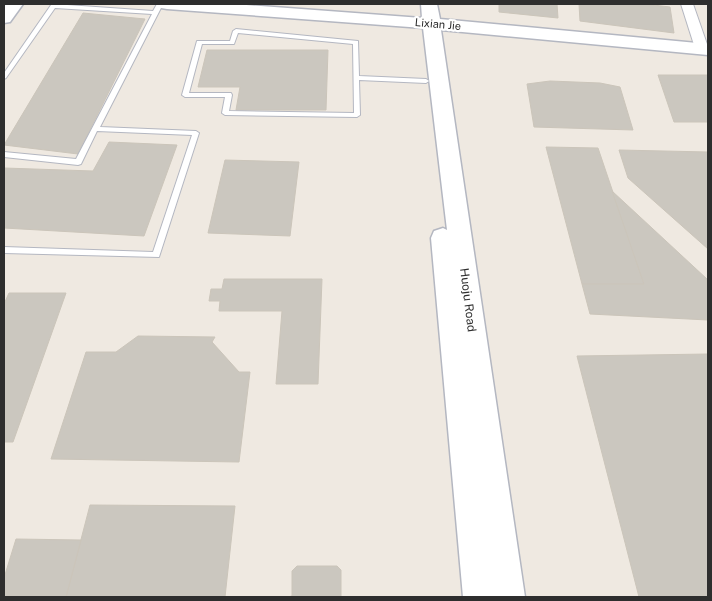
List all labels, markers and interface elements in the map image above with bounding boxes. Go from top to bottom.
street label: Lixian Jie [414,16,462,32]
street label: Huoju Road [457,267,479,333]

